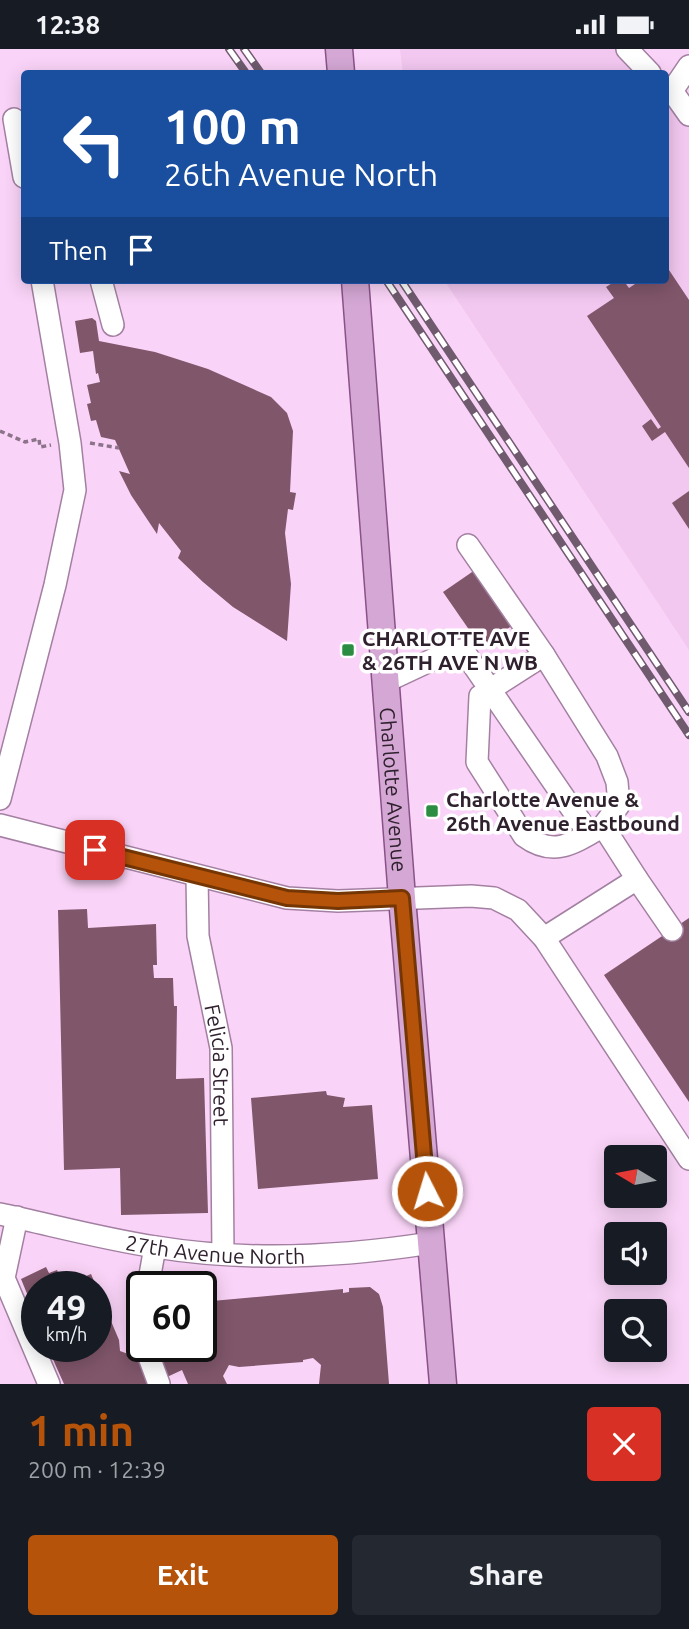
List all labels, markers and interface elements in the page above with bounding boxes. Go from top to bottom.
text: 12:38 [35,10,100,39]
icon: left [49,98,140,189]
text: 100 m [164,98,301,153]
text: 26th Avenue North [164,156,438,192]
icon: arrive [122,231,160,269]
text: Then [49,236,108,265]
place label: CHARLOTTE AVE & 26TH AVE N WB [362,626,538,674]
marker: CHARLOTTE AVE & 26TH AVE N WB [340,642,356,658]
street label: Charlotte Avenue [376,706,412,873]
place label: Charlotte Avenue & 26th Avenue Eastbound [446,787,680,835]
marker: Charlotte Avenue & 26th Avenue Eastbound [424,803,440,819]
pin [65,820,125,880]
icon: arrive [76,831,114,869]
street label: Felicia Street [200,1002,234,1126]
north arrow [604,1145,667,1207]
map controls [604,1145,667,1362]
position arrow [390,1154,464,1228]
button: sound [604,1222,667,1285]
street label: 27th Avenue North [124,1230,305,1268]
speed limit sign: 60 [126,1271,217,1362]
text: 49 [47,1287,86,1327]
button: search [604,1299,667,1362]
text: km/h [46,1324,87,1344]
text: 1 min [28,1407,134,1454]
button: close [587,1407,661,1481]
text: 200 m · 12:39 [28,1457,166,1482]
button: Exit [28,1535,338,1615]
button: Share [352,1535,661,1615]

